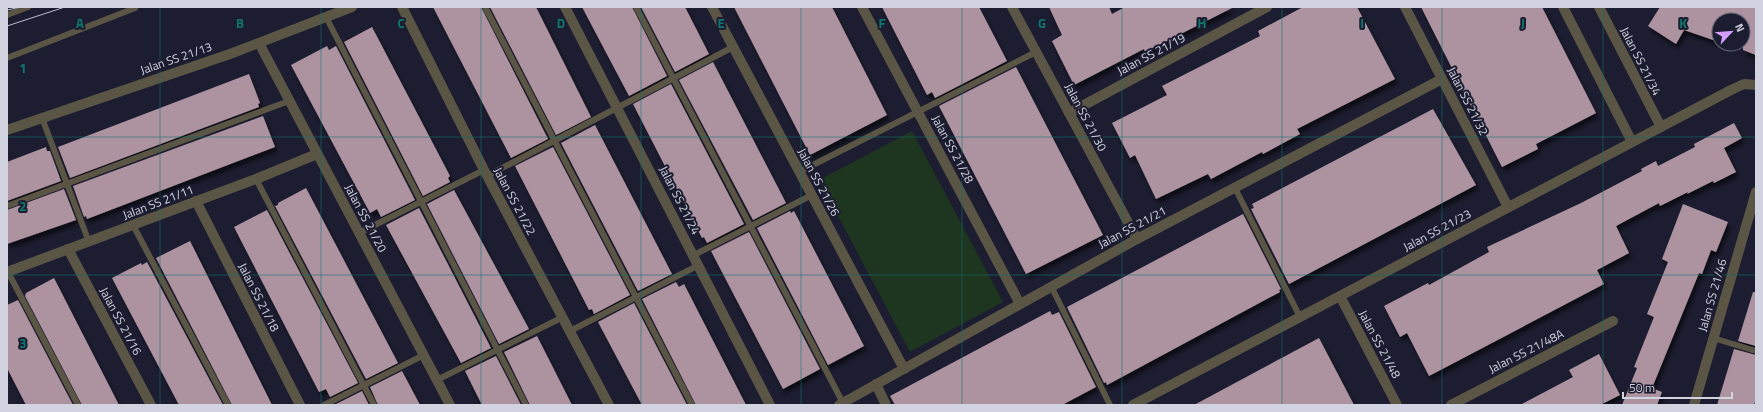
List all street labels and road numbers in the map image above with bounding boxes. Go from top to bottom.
street label: Jalan SS 21/34 [1616,23,1667,99]
street label: Jalan SS 21/19 [1114,28,1189,80]
street label: Jalan SS 21/13 [138,37,214,79]
street label: Jalan SS 21/32 [1443,63,1493,139]
street label: Jalan SS 21/30 [1060,80,1112,155]
street label: Jalan SS 21/28 [927,112,979,187]
street label: Jalan SS 21/26 [793,145,845,220]
street label: Jalan SS 21/24 [655,162,706,238]
street label: Jalan SS 21/22 [489,164,541,238]
street label: Jalan SS 21/11 [120,180,196,224]
street label: Jalan SS 21/20 [340,181,392,256]
street label: Jalan SS 21/21 [1095,201,1169,253]
street label: Jalan SS 21/23 [1400,204,1474,256]
street label: Jalan SS 21/46 [1693,256,1732,334]
street label: Jalan SS 21/18 [234,259,285,335]
street label: Jalan SS 21/16 [95,284,147,359]
street label: Jalan SS 21/48 [1354,307,1406,382]
street label: Jalan SS 21/48A [1485,324,1567,378]

